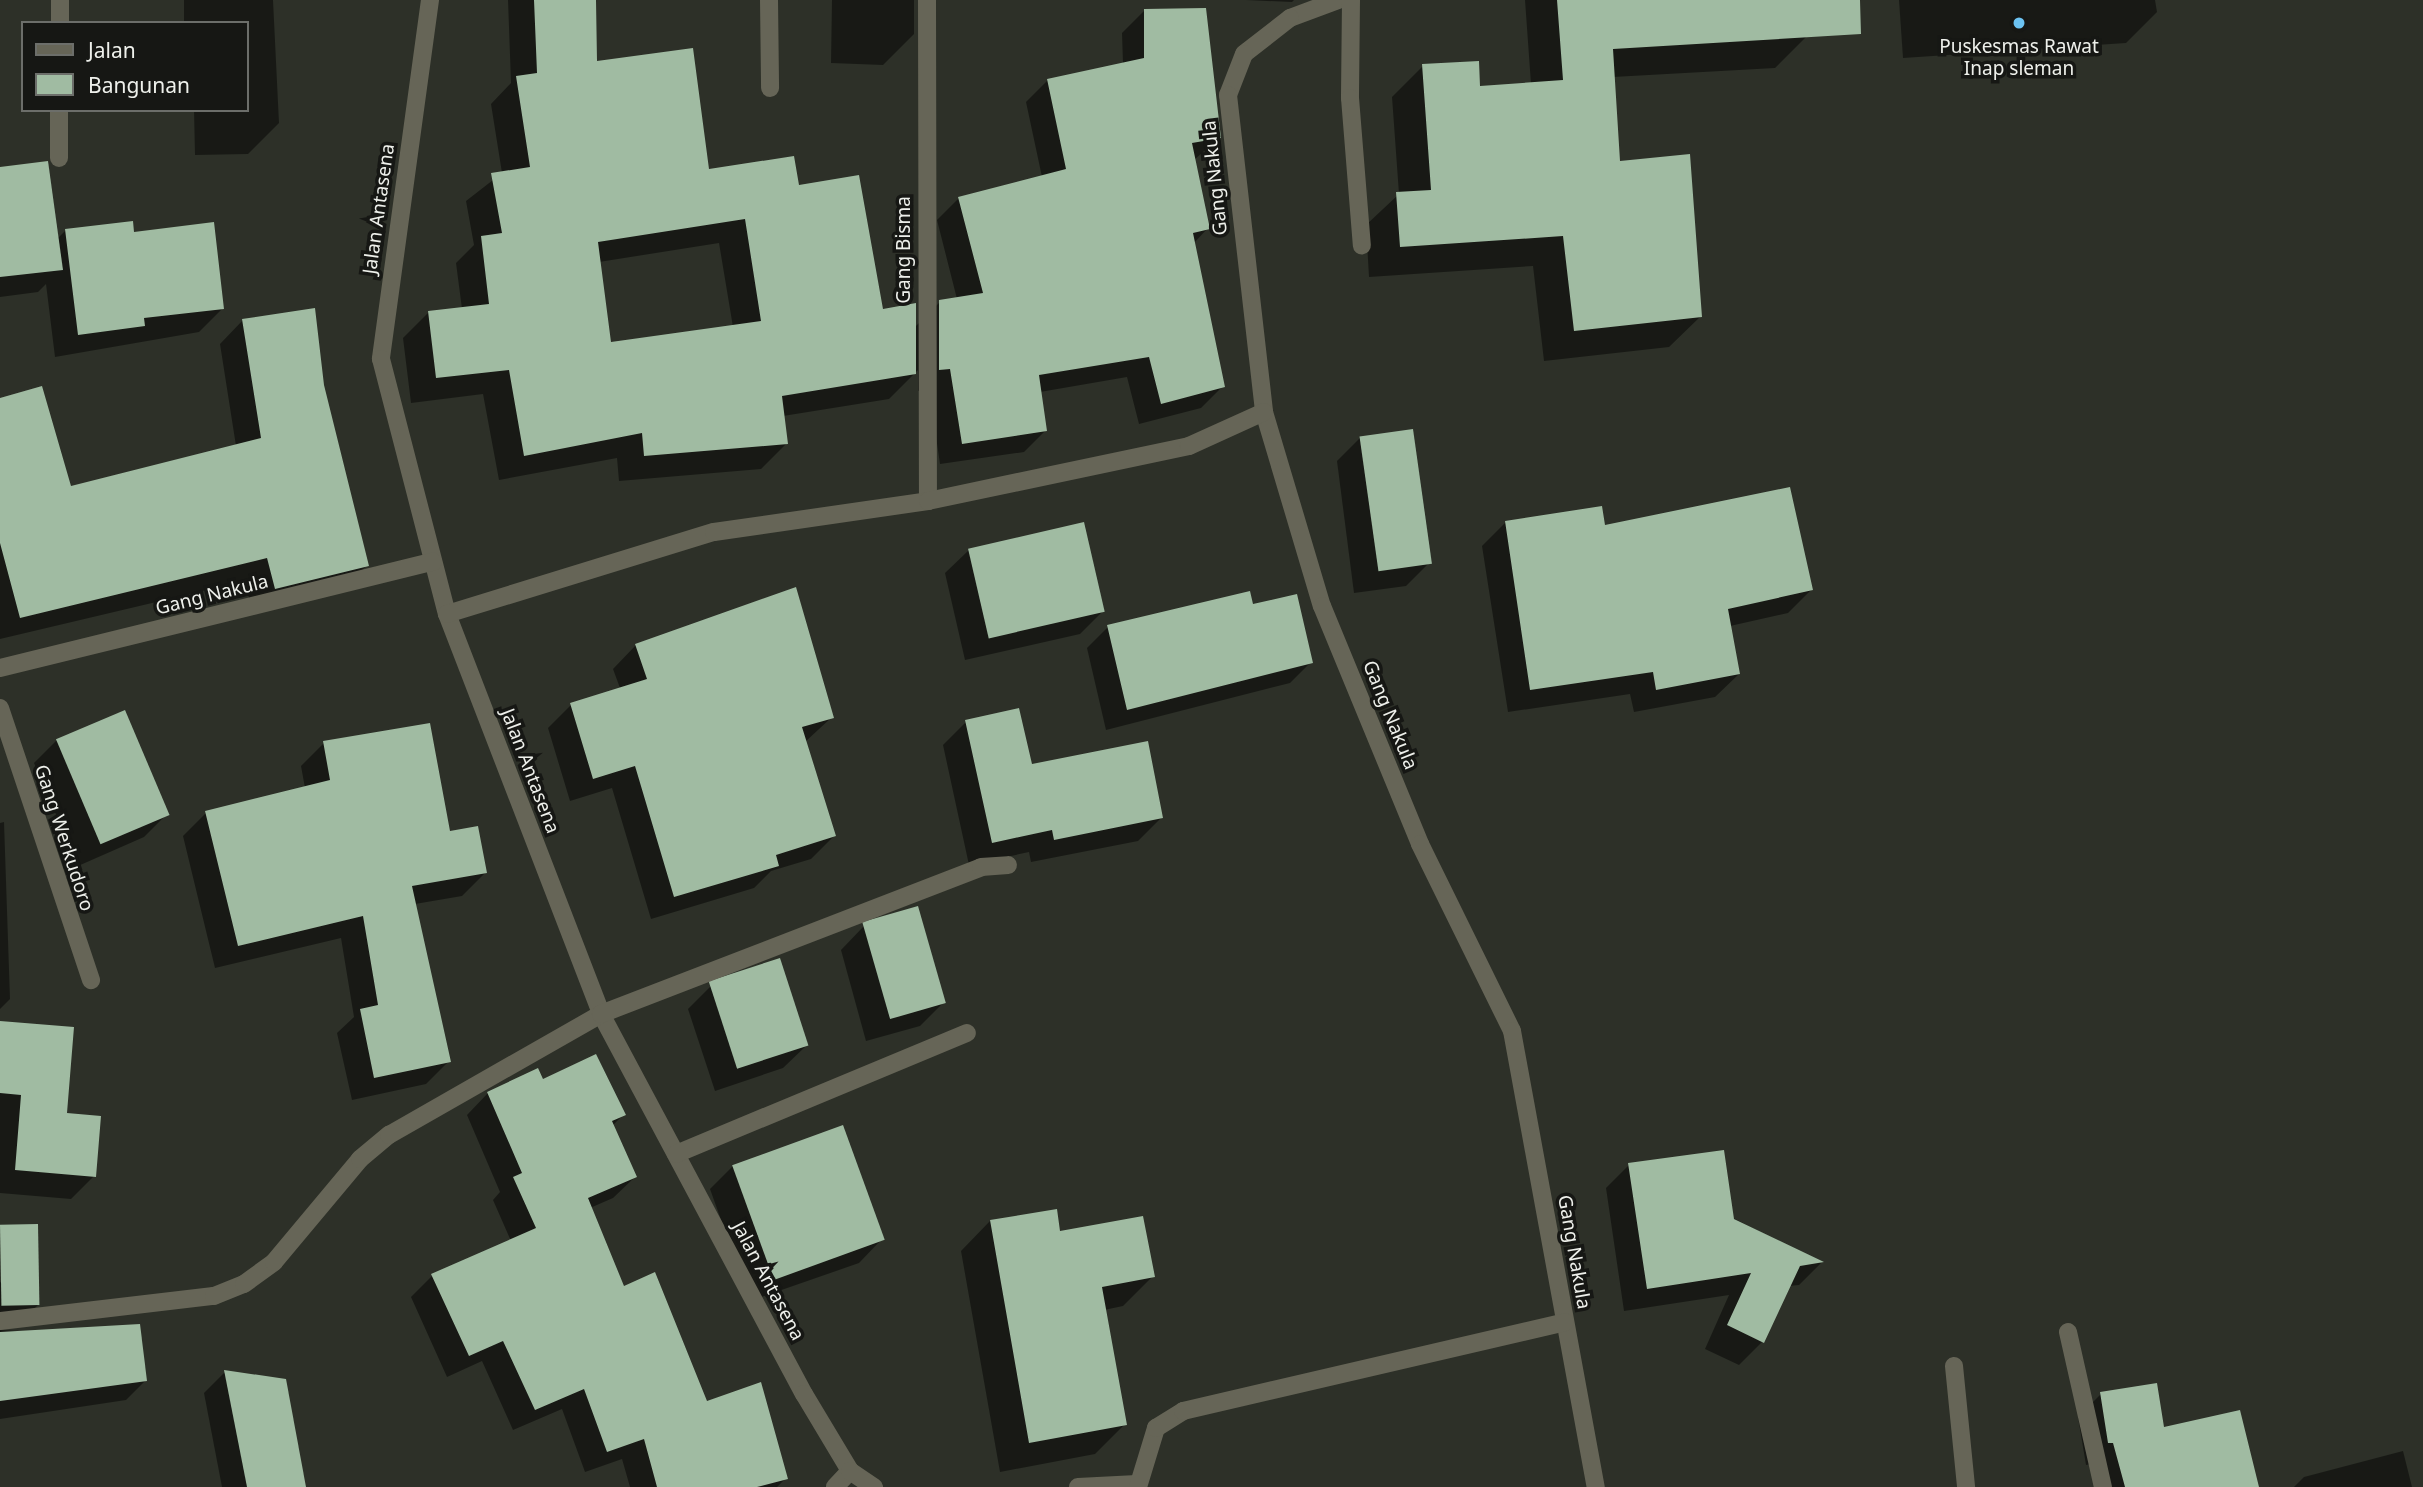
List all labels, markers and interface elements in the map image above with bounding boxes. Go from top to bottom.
marker: Puskesmas Rawat Inap sleman [2009,13,2029,33]
legend [21,21,248,112]
text: Jalan [88,36,136,64]
place label: Puskesmas Rawat Inap sleman [1939,36,2099,80]
text: Bangunan [88,71,190,99]
street label: Gang Nakula [1198,119,1232,237]
street label: Jalan Antasena [359,142,399,276]
street label: Gang Bisma [893,196,915,304]
street label: Gang Nakula [153,570,271,620]
street label: Gang Nakula [1358,657,1422,773]
street label: Jalan Antasena [496,705,564,837]
street label: Gang Werkudoro [30,762,98,914]
street label: Gang Nakula [1553,1193,1595,1311]
street label: Jalan Antasena [727,1218,809,1344]

